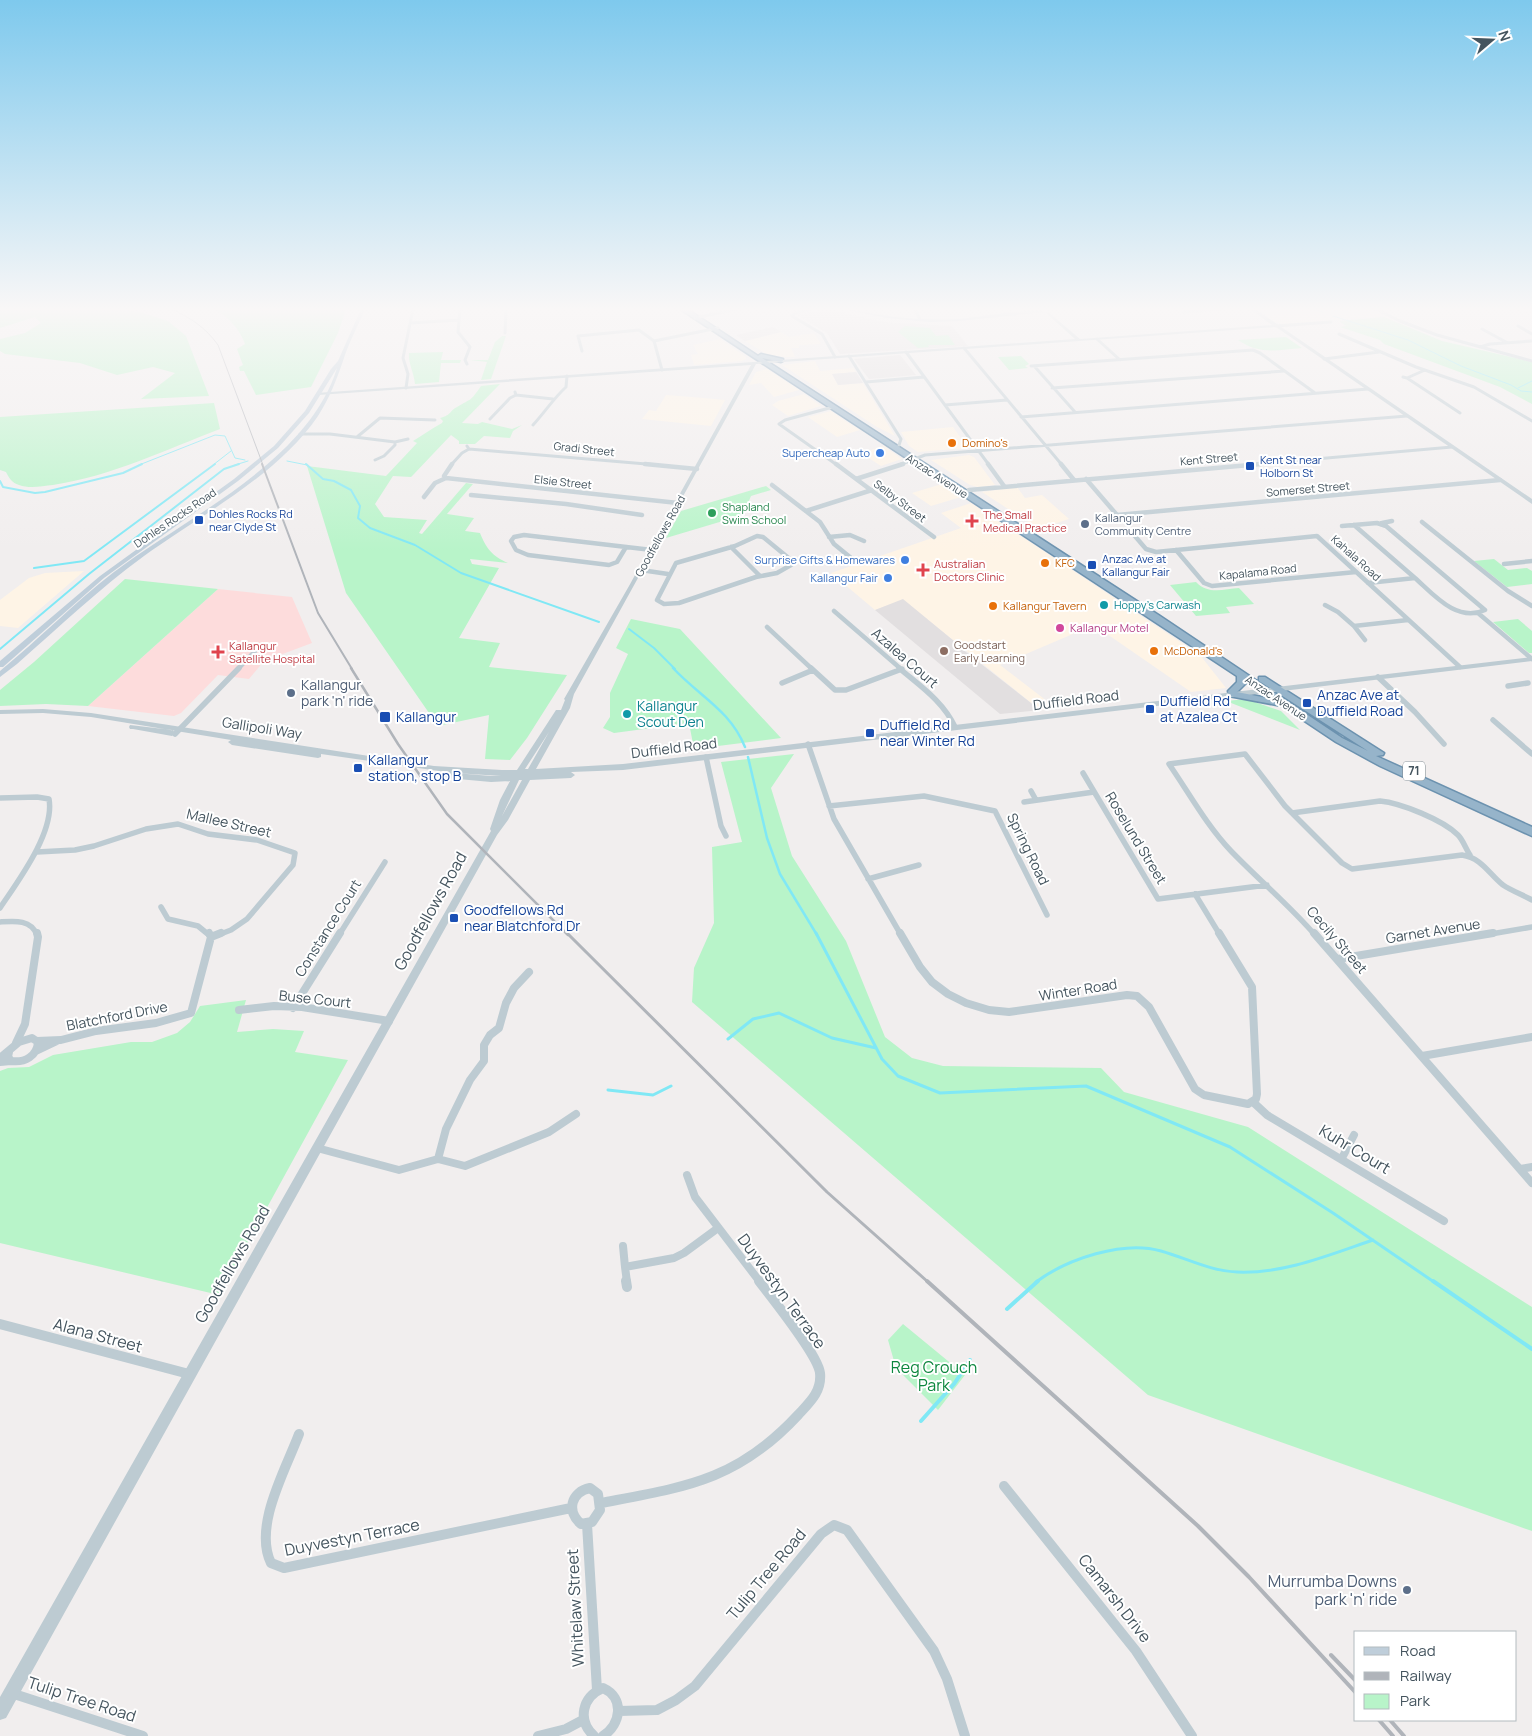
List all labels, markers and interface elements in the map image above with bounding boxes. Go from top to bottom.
north arrow [1467,15,1517,65]
text: N [1494,28,1515,43]
place label: Domino's [962,435,1008,450]
marker: Domino's [946,437,958,449]
street label: Gradi Street [553,438,615,459]
place label: Supercheap Auto [782,445,870,460]
marker: Supercheap Auto [874,447,886,459]
street label: Kent Street [1180,449,1238,468]
street label: Anzac Avenue [903,450,972,502]
place label: Kent St near Holborn St [1260,452,1322,480]
marker: Kent St near Holborn St [1244,460,1256,472]
street label: Elsie Street [533,471,593,492]
street label: Selby Street [871,476,930,525]
street label: Somerset Street [1266,477,1350,500]
street label: Dohles Rocks Road [131,484,219,551]
street label: Goodfellows Road [631,492,688,579]
place label: Shapland Swim School [722,499,786,527]
place label: Dohles Rocks Rd near Clyde St [209,506,293,534]
marker: Shapland Swim School [706,507,718,519]
place label: The Small Medical Practice [983,507,1067,535]
place label: Kallangur Community Centre [1095,510,1192,538]
marker: Dohles Rocks Rd near Clyde St [193,514,205,526]
marker: The Small Medical Practice [965,514,979,528]
marker: Kallangur Community Centre [1079,518,1091,530]
street label: Kahala Road [1328,531,1384,584]
place label: Anzac Ave at Kallangur Fair [1102,551,1170,579]
place label: Surprise Gifts & Homewares [754,552,895,567]
marker: Surprise Gifts & Homewares [899,554,911,566]
place label: KFC [1055,555,1075,570]
place label: Australian Doctors Clinic [934,556,1005,584]
marker: KFC [1039,557,1051,569]
marker: Anzac Ave at Kallangur Fair [1086,559,1098,571]
street label: Kapalama Road [1219,560,1297,583]
marker: Australian Doctors Clinic [916,563,930,577]
place label: Kallangur Fair [810,570,878,585]
marker: Kallangur Fair [882,572,894,584]
place label: Hoppy's Carwash [1114,597,1201,612]
place label: Kallangur Tavern [1003,598,1087,613]
marker: Hoppy's Carwash [1098,599,1110,611]
marker: Kallangur Tavern [987,600,999,612]
place label: Kallangur Motel [1070,620,1149,635]
marker: Kallangur Motel [1054,622,1066,634]
street label: Azalea Court [868,623,943,692]
place label: Goodstart Early Learning [954,637,1025,665]
place label: Kallangur Satellite Hospital [229,638,315,666]
place label: McDonald's [1164,643,1222,658]
marker: Kallangur Satellite Hospital [211,645,225,659]
marker: Goodstart Early Learning [938,645,950,657]
marker: McDonald's [1148,645,1160,657]
street label: Anzac Avenue [1243,671,1310,724]
place label: Kallangur park 'n' ride [301,675,373,710]
street label: Duffield Road [1032,685,1120,714]
place label: Anzac Ave at Duffield Road [1317,685,1403,720]
marker: Kallangur park 'n' ride [285,687,297,699]
place label: Duffield Rd at Azalea Ct [1160,691,1238,726]
place label: Kallangur Scout Den [637,696,704,731]
marker: Anzac Ave at Duffield Road [1301,697,1313,709]
marker: Duffield Rd at Azalea Ct [1144,703,1156,715]
place label: Kallangur [396,707,456,726]
marker: Kallangur Scout Den [621,708,633,720]
marker: Kallangur [378,710,392,724]
street label: Gallipoli Way [221,712,304,743]
place label: Duffield Rd near Winter Rd [880,715,975,750]
marker: Duffield Rd near Winter Rd [864,727,876,739]
street label: Duffield Road [630,733,718,762]
place label: Kallangur station, stop B [368,750,462,785]
road number: 71 [1403,761,1425,780]
marker: Kallangur station, stop B [352,762,364,774]
street label: Roselund Street [1101,788,1172,888]
street label: Mallee Street [185,804,274,842]
street label: Spring Road [1003,810,1054,888]
street label: Goodfellows Road [388,848,472,974]
street label: Constance Court [290,875,365,980]
place label: Goodfellows Rd near Blatchford Dr [464,900,580,935]
street label: Cecily Street [1303,902,1372,978]
marker: Goodfellows Rd near Blatchford Dr [448,912,460,924]
street label: Garnet Avenue [1384,914,1482,947]
street label: Winter Road [1037,974,1118,1005]
street label: Buse Court [278,985,352,1012]
street label: Blatchford Drive [65,996,169,1035]
street label: Kuhr Court [1315,1119,1395,1179]
street label: Goodfellows Road [189,1201,275,1327]
street label: Duyvestyn Terrace [733,1229,831,1353]
street label: Alana Street [51,1313,145,1357]
park label: Reg Crouch Park [891,1356,977,1396]
street label: Duyvestyn Terrace [283,1513,421,1561]
street label: Tulip Tree Road [721,1524,811,1624]
street label: Whitelaw Street [561,1548,589,1668]
street label: Camarsh Drive [1073,1549,1157,1647]
place label: Murrumba Downs park 'n' ride [1268,1570,1397,1610]
marker: Murrumba Downs park 'n' ride [1401,1584,1413,1596]
legend [1354,1631,1517,1721]
text: Road [1400,1640,1436,1661]
text: Railway [1400,1665,1452,1686]
street label: Tulip Tree Road [25,1671,139,1727]
text: Park [1400,1690,1430,1711]

